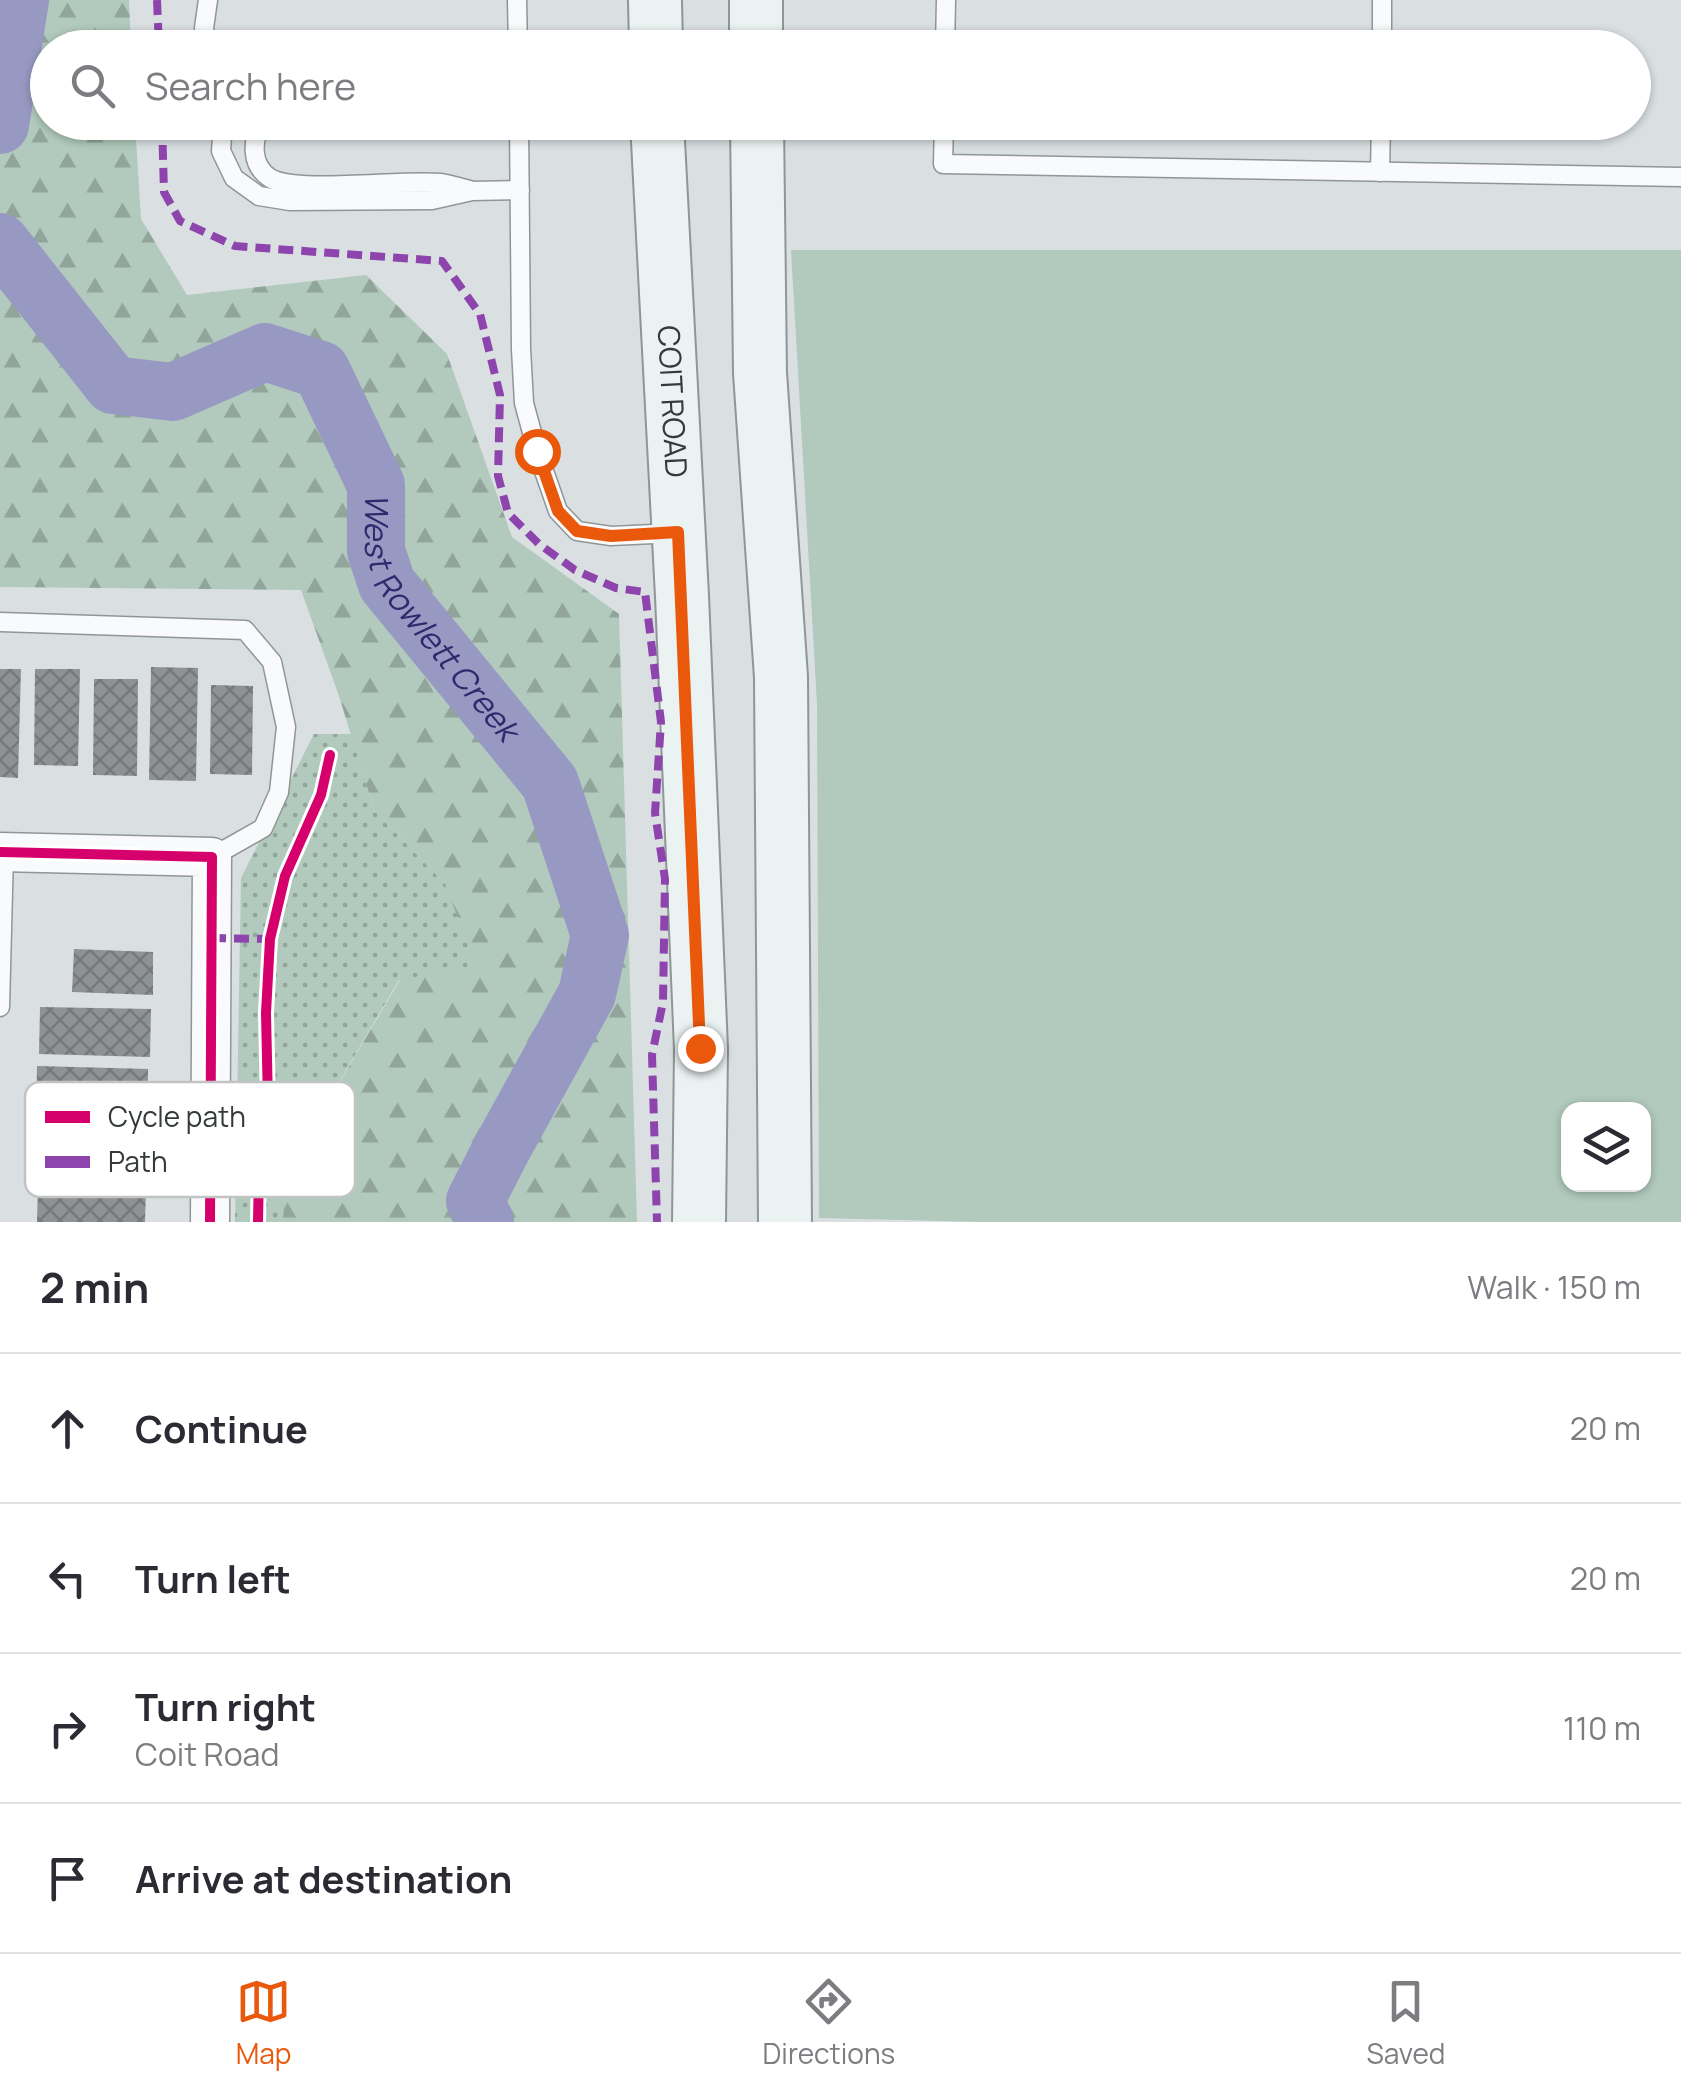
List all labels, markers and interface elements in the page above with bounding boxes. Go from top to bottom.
search box [30,30,1651,140]
icon: search [65,58,120,113]
text: Search here [145,59,356,111]
street label: COIT ROAD [649,324,698,479]
route start [515,429,561,475]
water label: West Rowlett Creek [355,493,532,753]
route end [678,1026,724,1072]
legend [25,1082,355,1197]
text: Cycle path [108,1097,246,1135]
map controls [1561,1102,1651,1192]
button: layers [1561,1102,1651,1192]
text: Path [108,1142,168,1180]
text: 2 min [40,1258,149,1316]
text: Walk · 150 m [1467,1265,1641,1309]
icon: ahead [40,1401,95,1456]
text: Continue [135,1402,308,1454]
text: 20 m [1570,1406,1641,1450]
icon: left [40,1551,95,1606]
text: Turn left [135,1552,291,1604]
text: 20 m [1570,1556,1641,1600]
text: Turn right [135,1680,316,1732]
icon: right [40,1701,95,1756]
text: 110 m [1563,1706,1641,1750]
text: Coit Road [135,1732,279,1776]
icon: arrive [40,1851,95,1906]
text: Arrive at destination [135,1852,512,1904]
tab: Map [236,1974,291,2072]
tab: Directions [763,1974,895,2072]
tab: Saved [1366,1974,1445,2072]

